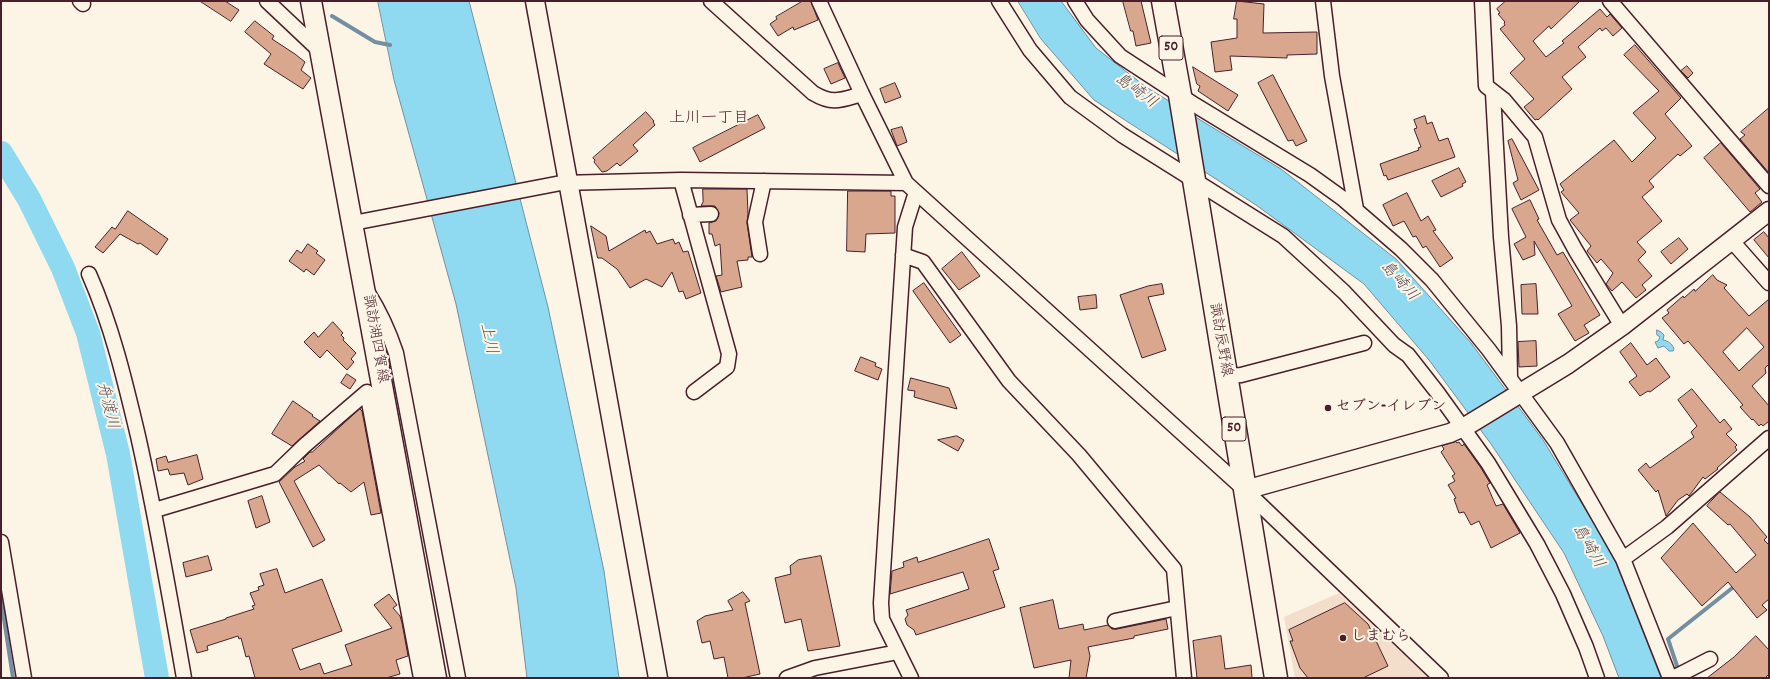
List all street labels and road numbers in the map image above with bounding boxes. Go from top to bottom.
road number: 50 [1159,36,1183,60]
street label: 諏訪湖四賀線 [357,293,391,385]
street label: 諏訪辰野線 [1204,302,1234,378]
road number: 50 [1222,417,1246,441]

